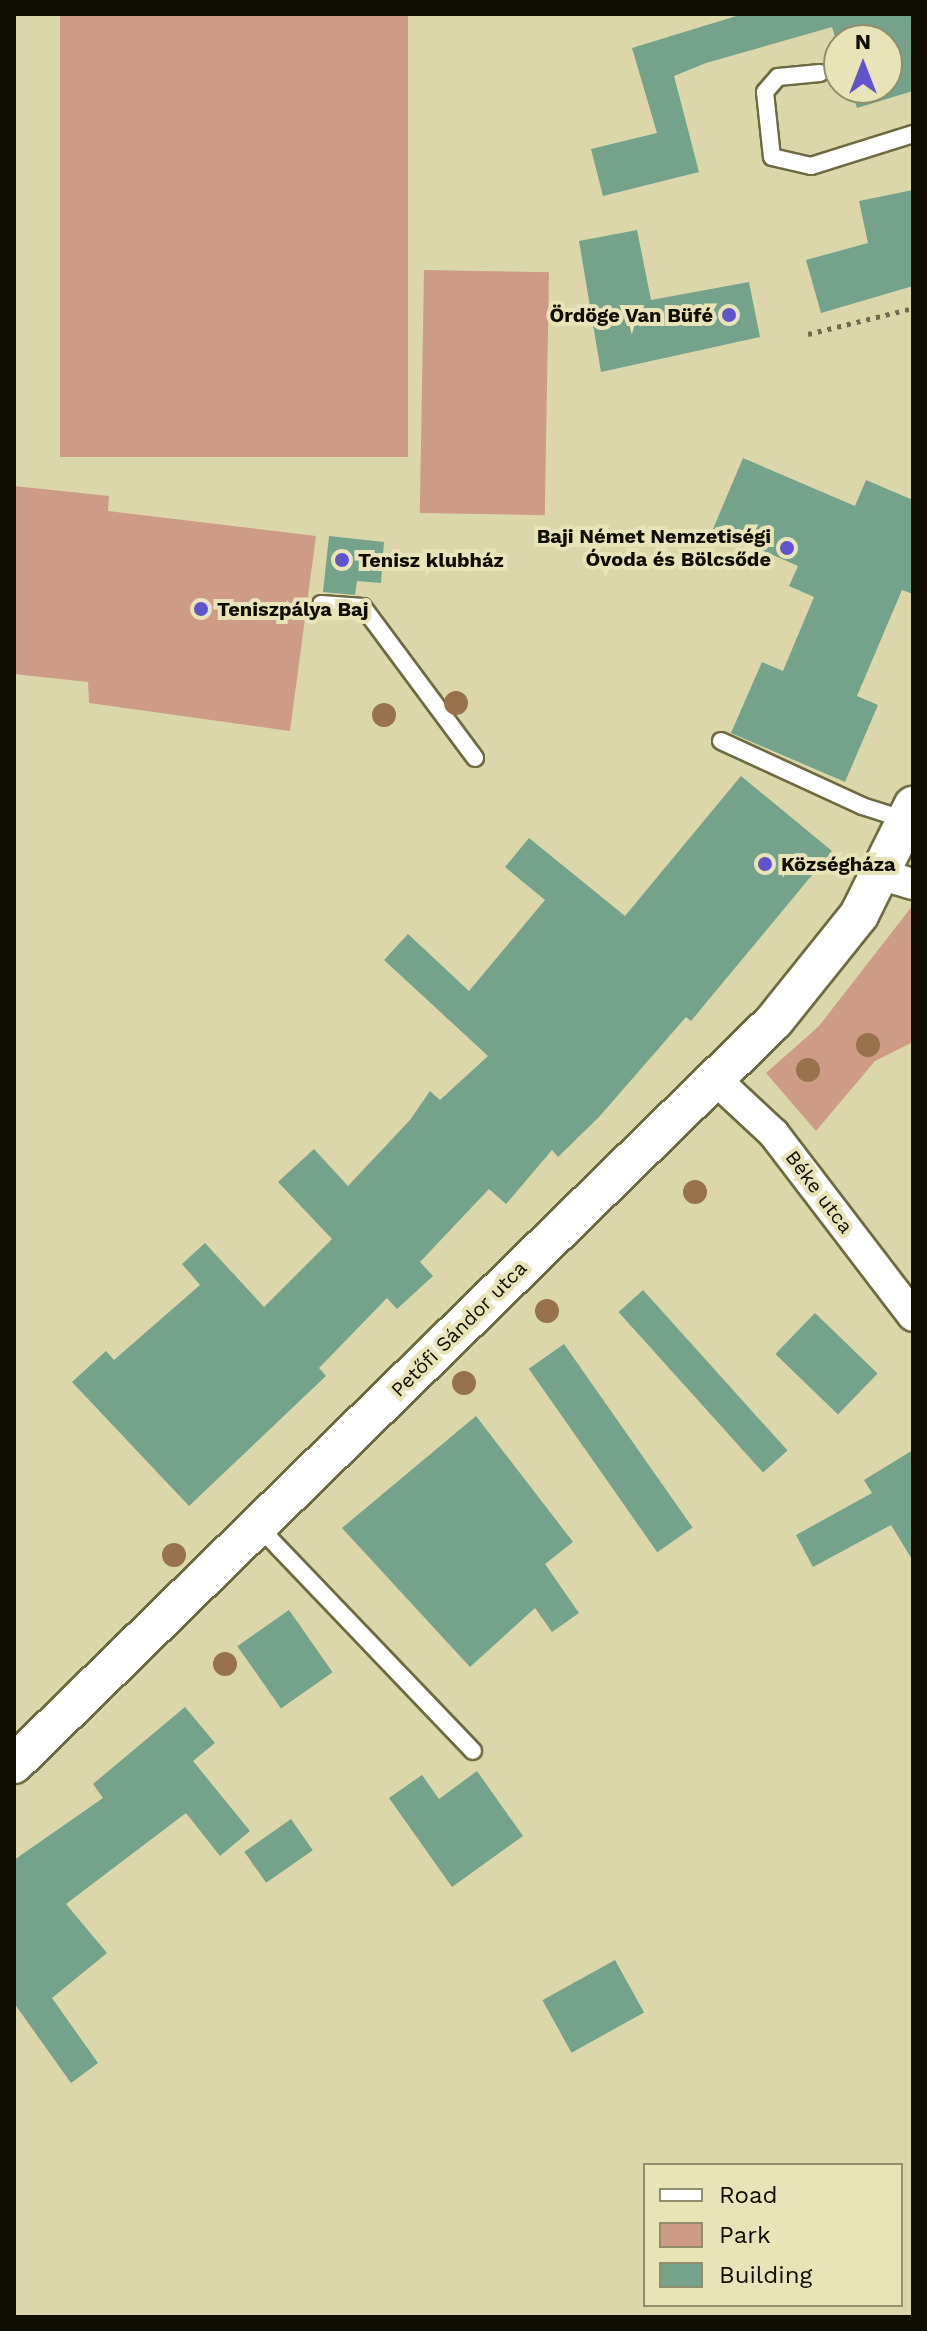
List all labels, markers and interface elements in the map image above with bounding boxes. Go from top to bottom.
north arrow [823,24,903,104]
text: N [855,29,871,54]
place label: Ördöge Van Büfé [549,303,713,327]
marker: Ördöge Van Büfé [720,306,738,324]
place label: Baji Német Nemzetiségi Óvoda és Bölcsőde [537,524,771,571]
marker: Baji Német Nemzetiségi Óvoda és Bölcsőde [778,539,796,557]
place label: Tenisz klubház [358,548,504,572]
marker: Tenisz klubház [333,551,351,569]
place label: Teniszpálya Baj [217,597,369,621]
marker: Teniszpálya Baj [192,600,210,618]
place label: Községháza [781,852,896,876]
marker: Községháza [756,855,774,873]
street label: Béke utca [780,1146,858,1238]
street label: Petőfi Sándor utca [386,1256,532,1402]
legend [643,2163,903,2307]
text: Road [719,2181,778,2209]
text: Park [719,2221,771,2249]
text: Building [719,2261,812,2289]

